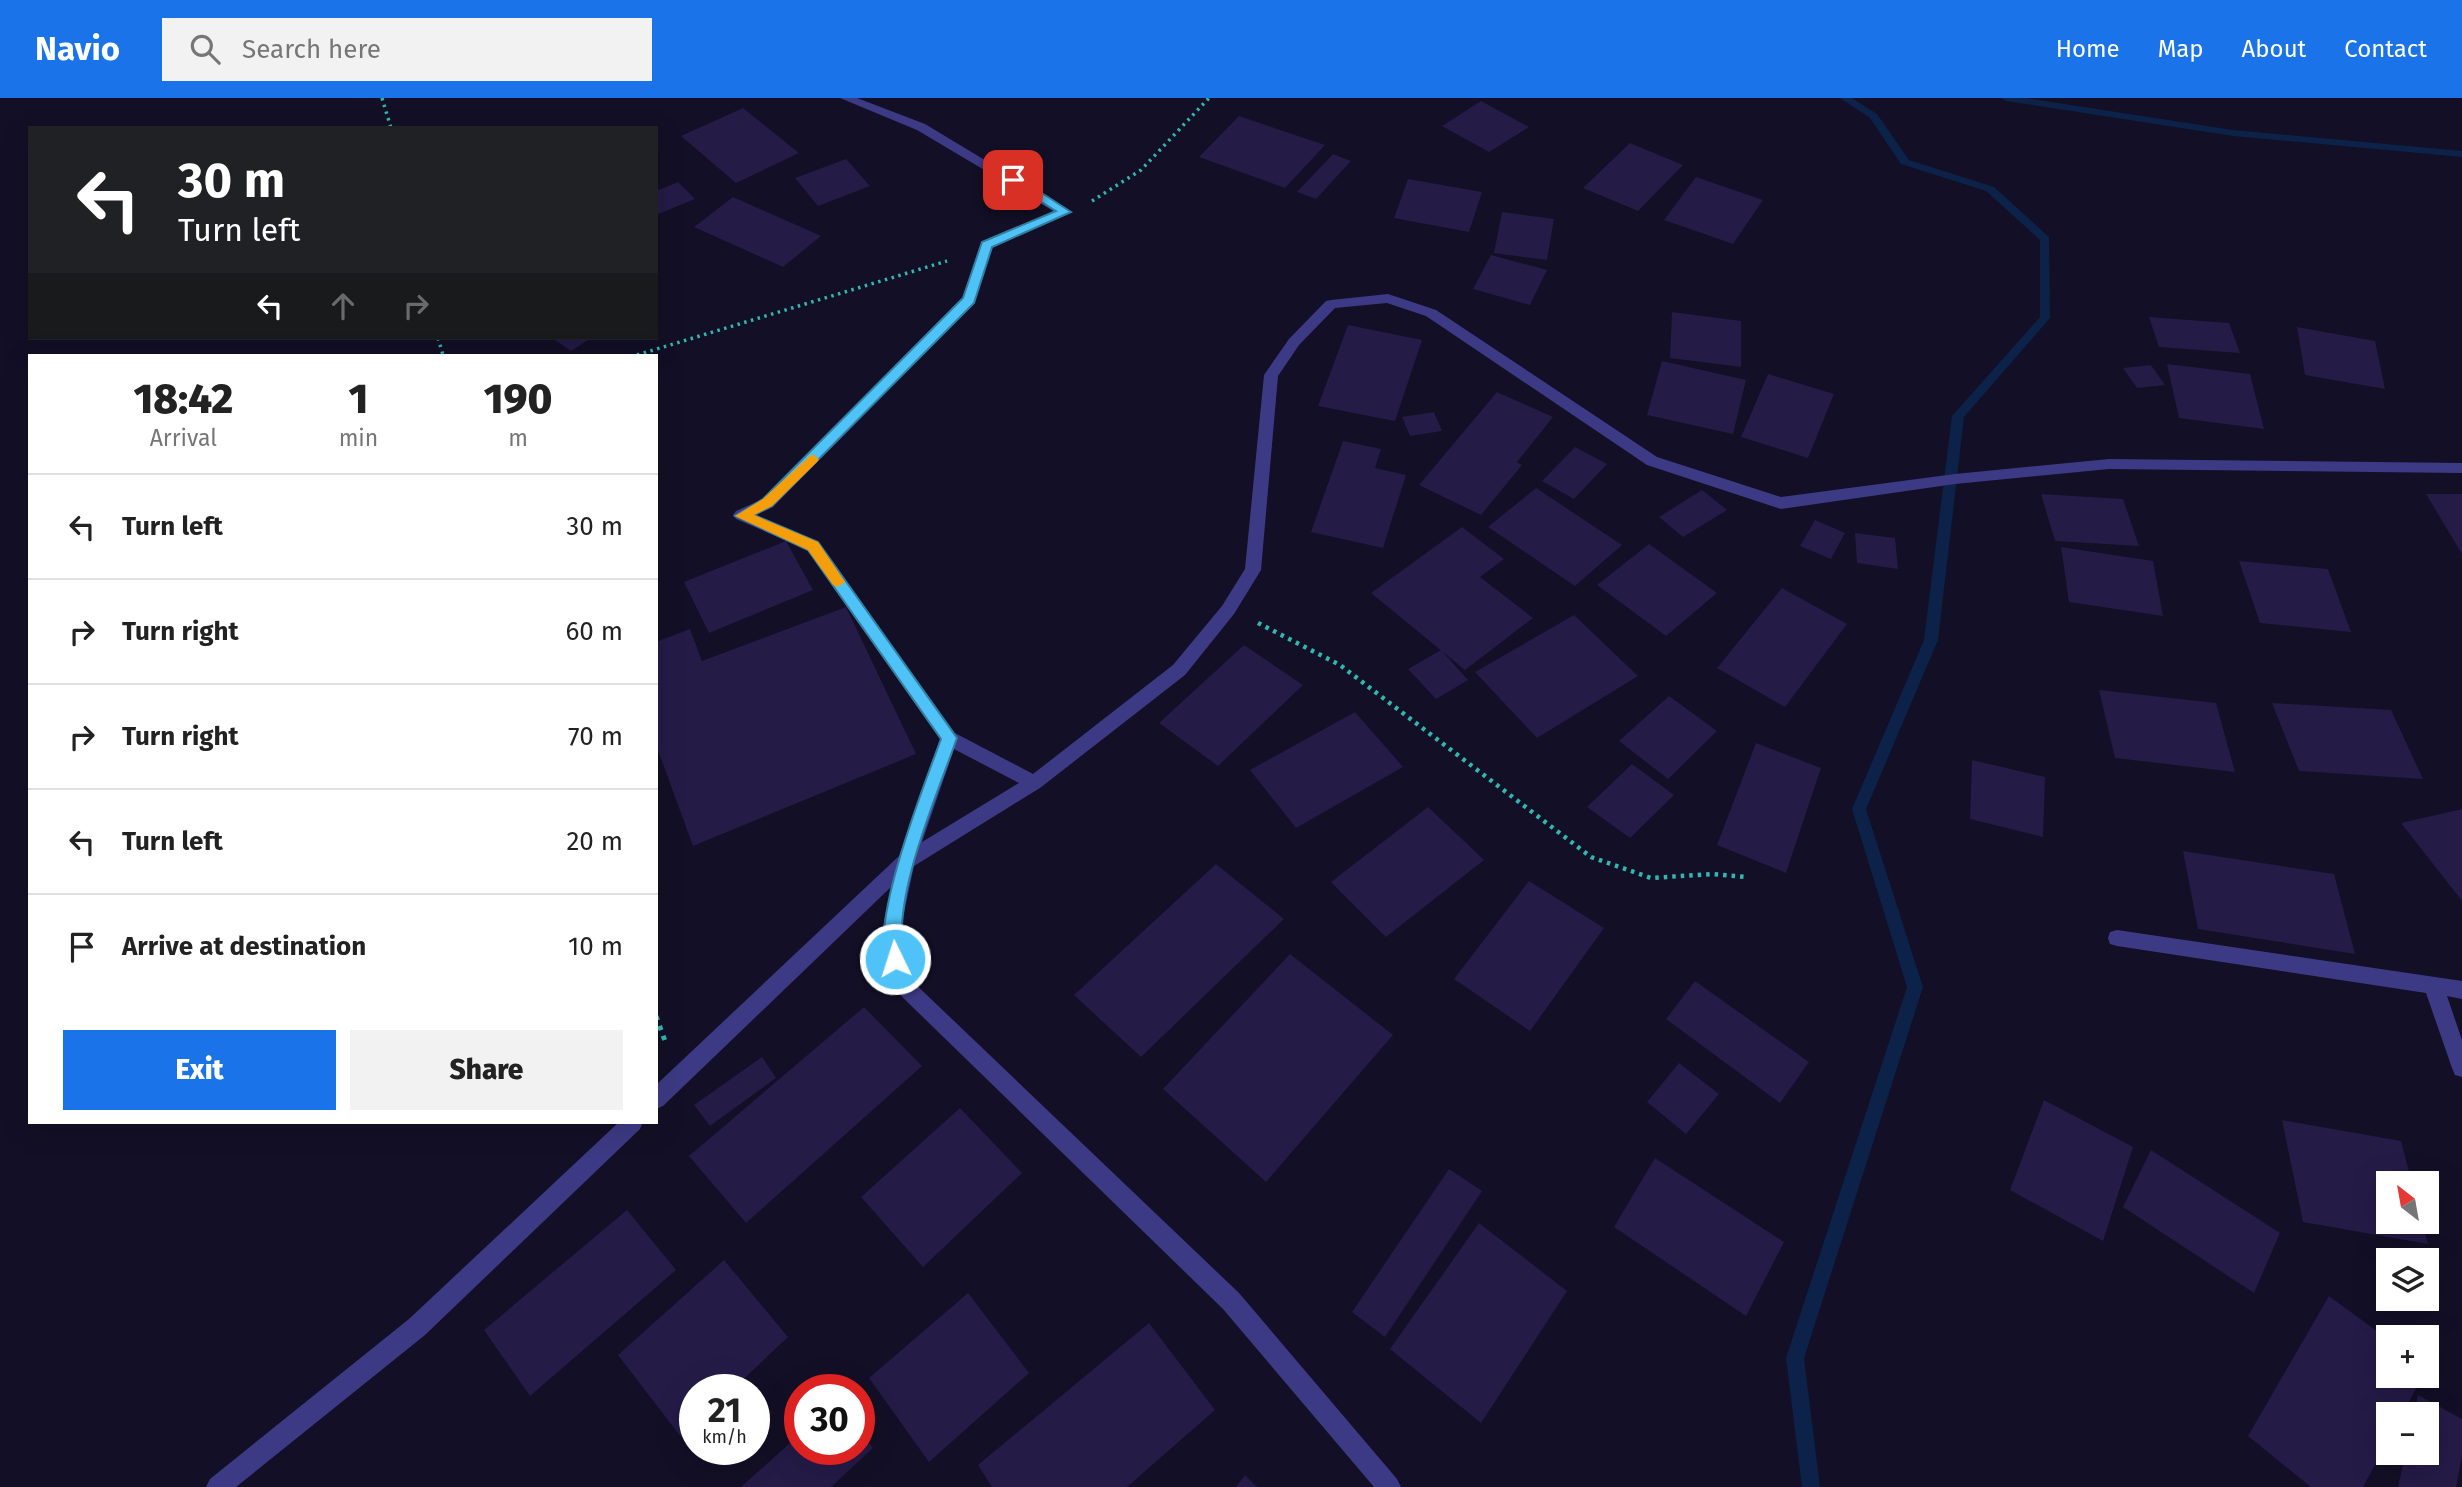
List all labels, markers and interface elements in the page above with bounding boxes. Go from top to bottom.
search box [162,18,652,81]
text: Navio [35,29,120,69]
icon: search [186,30,224,68]
text: Search here [242,34,381,65]
text: Home [2056,35,2120,63]
text: Map [2158,35,2204,63]
text: About [2242,35,2306,63]
text: Contact [2344,35,2427,63]
pin [983,150,1043,210]
text: 30 m [178,151,285,210]
icon: left [63,154,154,245]
icon: arrive [994,161,1032,199]
text: Turn left [178,211,300,249]
icon: left [251,287,289,325]
icon: ahead [324,287,362,325]
icon: right [397,287,435,325]
text: 18:42 [133,374,233,424]
text: 1 [349,374,368,424]
text: 190 [484,374,553,424]
text: Arrival [150,424,217,452]
text: min [339,424,378,452]
text: m [508,424,528,452]
icon: left [63,508,101,546]
text: Turn left [122,511,223,542]
text: 30 m [566,511,623,542]
icon: right [63,613,101,651]
text: Turn right [122,616,239,647]
text: 60 m [565,616,623,647]
icon: right [63,718,101,756]
text: Turn right [122,721,239,752]
text: 70 m [568,721,623,752]
icon: left [63,823,101,861]
text: Turn left [122,826,223,857]
text: 20 m [566,826,623,857]
position arrow [858,922,932,996]
icon: arrive [63,928,101,966]
text: Arrive at destination [122,931,366,962]
text: 10 m [568,931,623,962]
button: Exit [63,1030,336,1110]
button: Share [350,1030,623,1110]
north arrow [2376,1171,2440,1234]
map controls [2376,1171,2439,1465]
button: layers [2376,1248,2439,1311]
button: + [2376,1325,2439,1388]
speed limit sign: 30 [784,1374,875,1465]
text: 21 [708,1389,741,1431]
button: − [2376,1402,2439,1465]
text: km/h [702,1426,747,1448]

